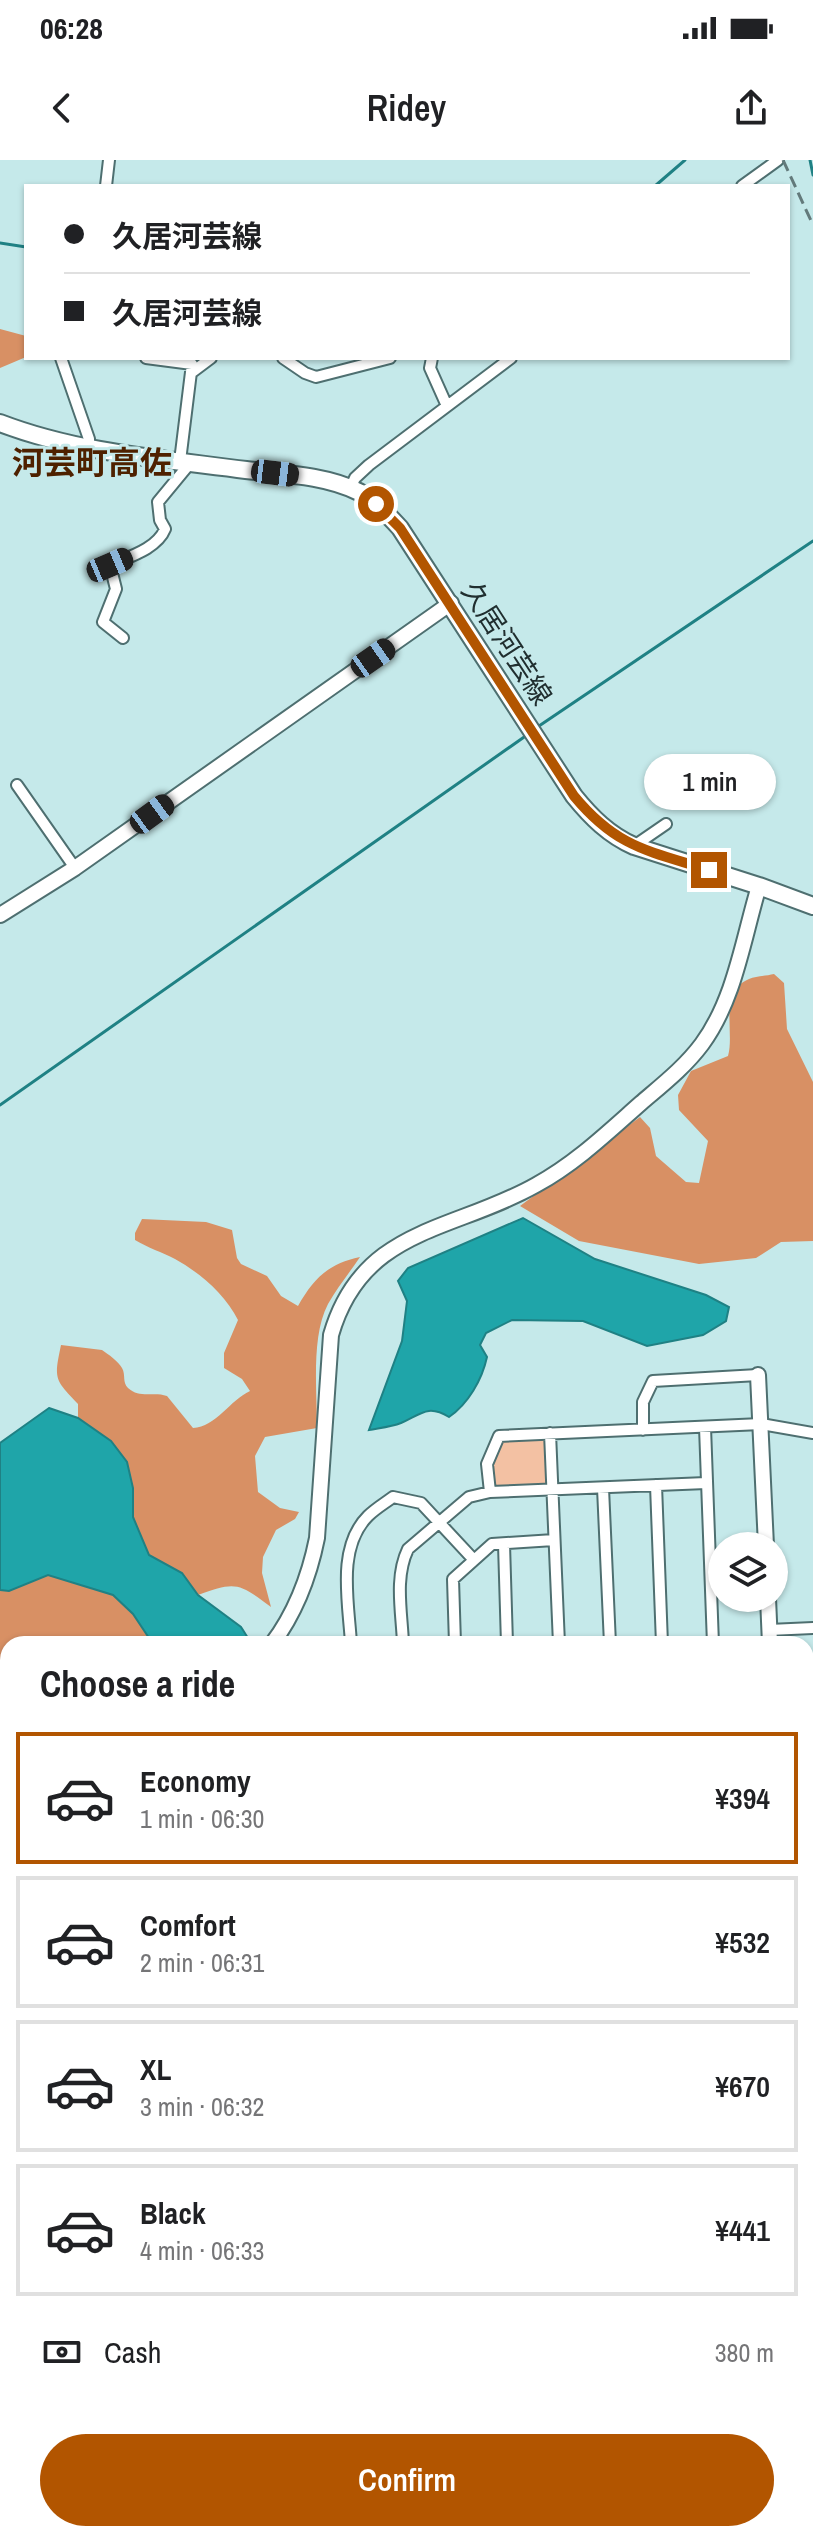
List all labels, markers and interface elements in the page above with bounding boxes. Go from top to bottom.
text: 06:28 [40,8,103,48]
text: Ridey [367,84,446,132]
icon: back [40,86,84,130]
icon: share [729,86,773,130]
text: 久居河芸線 [112,216,262,256]
text: 久居河芸線 [112,293,262,333]
district label: 河芸町高佐 [12,441,172,484]
car [250,458,300,488]
route start [358,486,394,522]
car [83,545,137,585]
street label: 久居河芸線 [453,574,561,712]
car [346,634,400,682]
callout: 1 min [643,754,775,810]
text: 1 min [683,764,737,799]
car [126,790,178,838]
route end [691,852,727,888]
map controls [708,1532,788,1612]
button: layers [708,1532,788,1612]
text: Choose a ride [40,1660,235,1708]
text: Economy [140,1761,251,1801]
icon: car [44,1762,116,1834]
text: ¥394 [715,1778,770,1818]
text: 1 min · 06:30 [140,1801,264,1836]
text: Comfort [140,1905,236,1945]
icon: car [44,1906,116,1978]
text: ¥532 [715,1922,770,1962]
text: 2 min · 06:31 [140,1945,264,1980]
text: XL [140,2049,171,2089]
icon: car [44,2050,116,2122]
text: ¥670 [715,2066,770,2106]
text: 3 min · 06:32 [140,2089,264,2124]
text: Black [140,2193,206,2233]
icon: car [44,2194,116,2266]
text: ¥441 [715,2210,770,2250]
text: 4 min · 06:33 [140,2233,264,2268]
icon: cash [40,2330,84,2374]
text: Cash [104,2332,161,2372]
text: 380 m [715,2335,774,2370]
button: Confirm [40,2434,774,2526]

